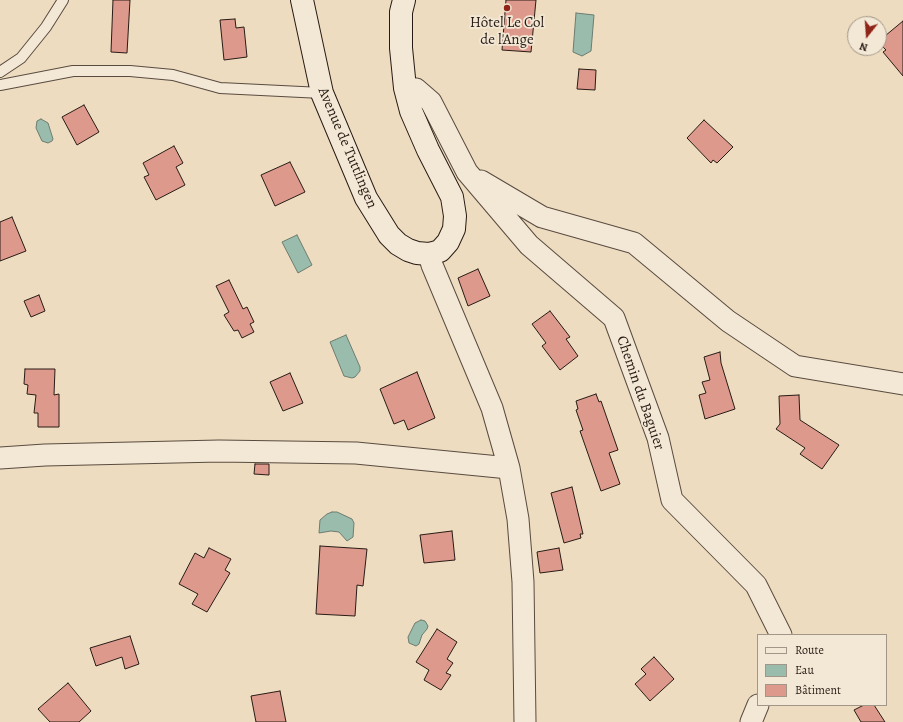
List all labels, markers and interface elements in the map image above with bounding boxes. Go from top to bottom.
marker: Hôtel Le Col de l'Ange [502,3,512,13]
place label: Hôtel Le Col de l'Ange [470,14,544,49]
north arrow [847,16,887,56]
text: N [858,39,870,55]
street label: Avenue de Tuttlingen [313,85,381,211]
street label: Chemin du Baguier [612,334,668,452]
legend [757,634,887,706]
text: Route [795,642,824,658]
text: Eau [795,662,814,678]
text: Bâtiment [795,682,841,698]

